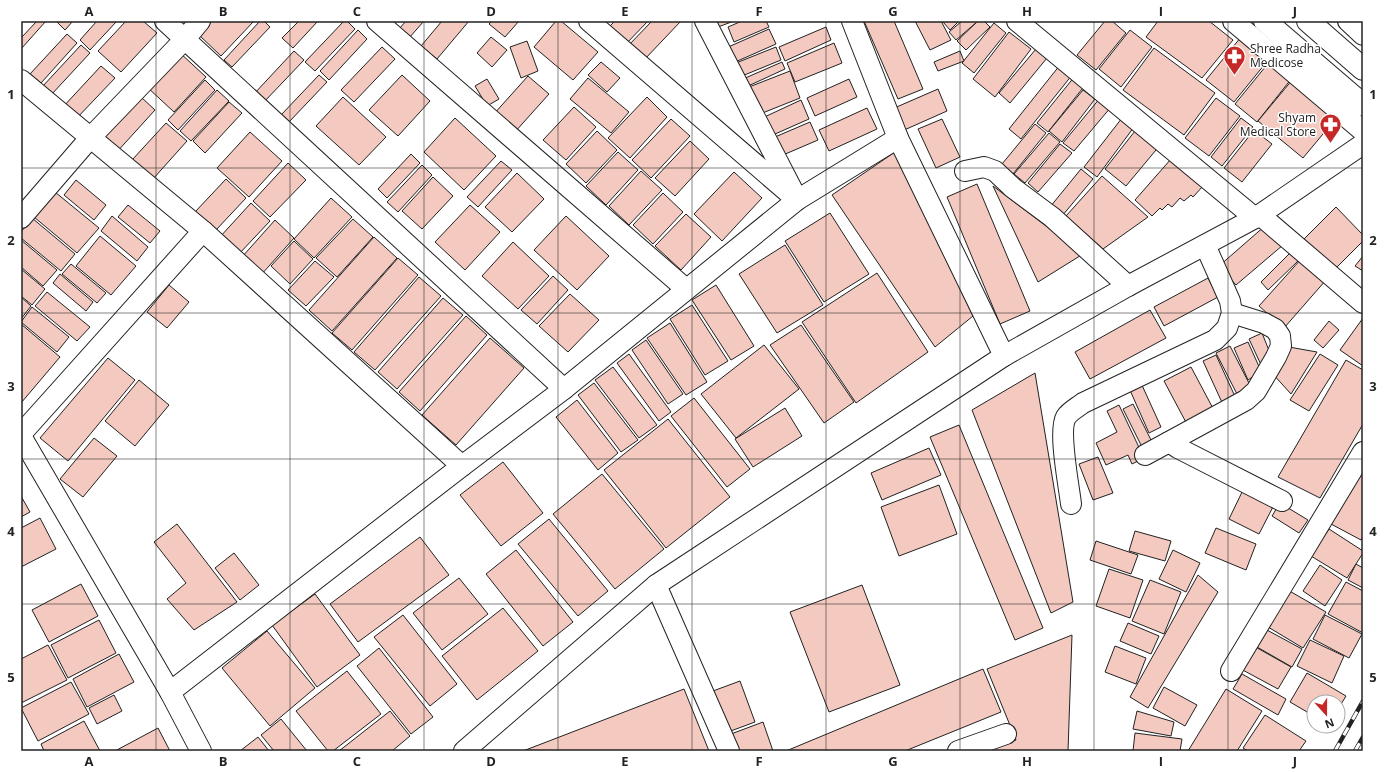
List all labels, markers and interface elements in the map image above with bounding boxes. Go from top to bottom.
text: A [85,2,94,20]
text: B [219,2,228,20]
text: C [353,2,361,20]
text: D [486,2,496,20]
text: E [621,2,629,20]
text: F [755,2,763,20]
text: G [888,2,898,20]
text: H [1022,2,1032,20]
text: I [1159,2,1163,20]
text: J [1292,2,1297,20]
place label: Shree Radha Medicose [1250,40,1321,71]
pharmacy icon: Shree Radha Medicose [1222,43,1248,76]
text: 1 [7,85,15,103]
text: 1 [1369,85,1377,103]
place label: Shyam Medical Store [1240,109,1316,140]
pharmacy icon: Shyam Medical Store [1318,112,1344,145]
text: 2 [7,231,15,249]
text: 2 [1369,231,1377,249]
text: 3 [7,377,15,395]
text: 3 [1369,377,1377,395]
text: 4 [7,522,15,540]
text: 4 [1369,522,1377,540]
text: 5 [7,668,15,686]
text: 5 [1369,668,1377,686]
north arrow [1306,694,1346,734]
text: N [1323,715,1337,732]
text: A [85,752,94,770]
text: B [219,752,228,770]
text: C [353,752,361,770]
text: D [486,752,496,770]
text: E [621,752,629,770]
text: F [755,752,763,770]
text: G [888,752,898,770]
text: H [1022,752,1032,770]
text: I [1159,752,1163,770]
text: J [1292,752,1297,770]

